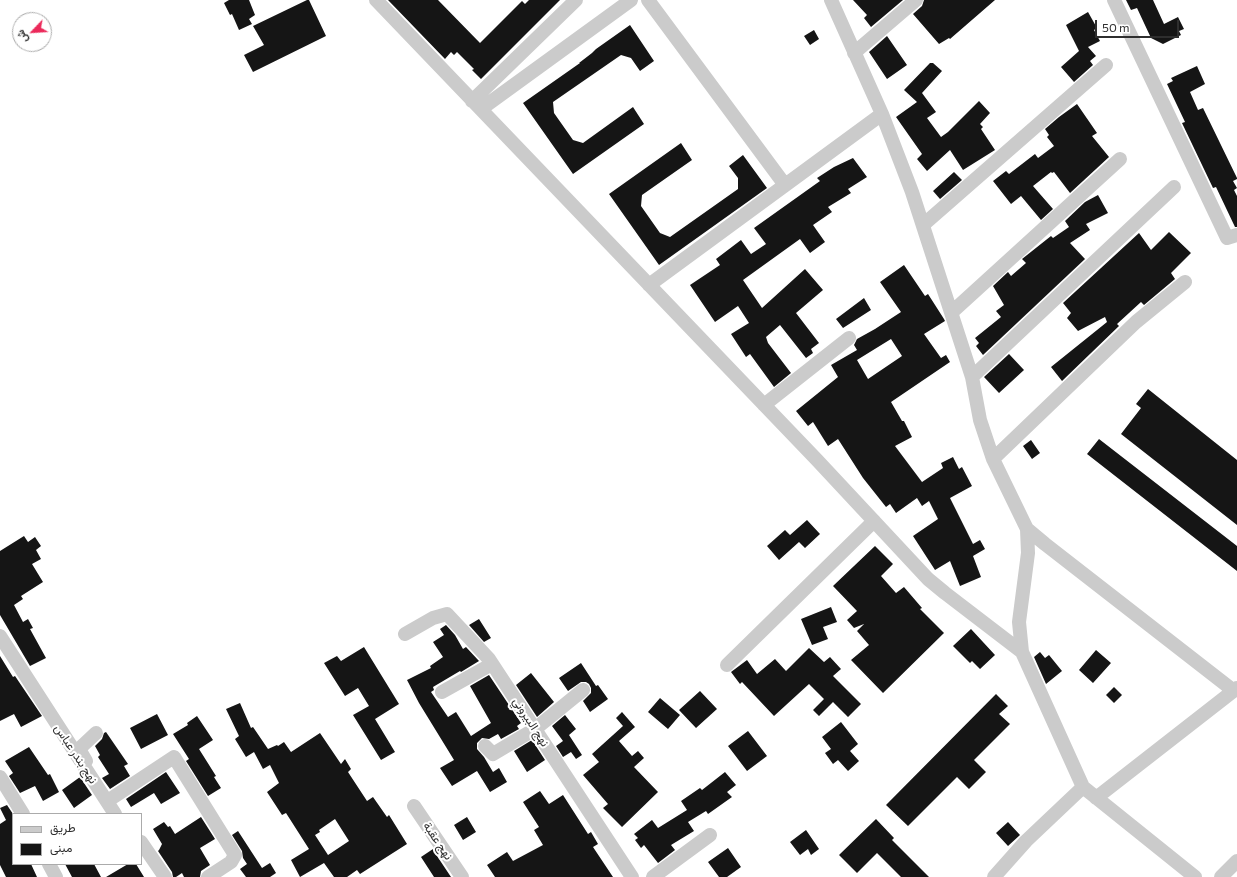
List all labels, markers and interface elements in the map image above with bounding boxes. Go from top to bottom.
north arrow [12,12,52,52]
scale bar [1097,12,1181,38]
text: 50 m [1102,20,1130,34]
text: ش [13,28,30,46]
street label: نهج البيروني [510,695,552,749]
street label: نهج بندر عباس [51,722,101,786]
legend [12,813,142,865]
street label: نهج عقبة [420,819,456,863]
text: طريق [50,820,75,834]
text: مبنى [50,840,72,854]

